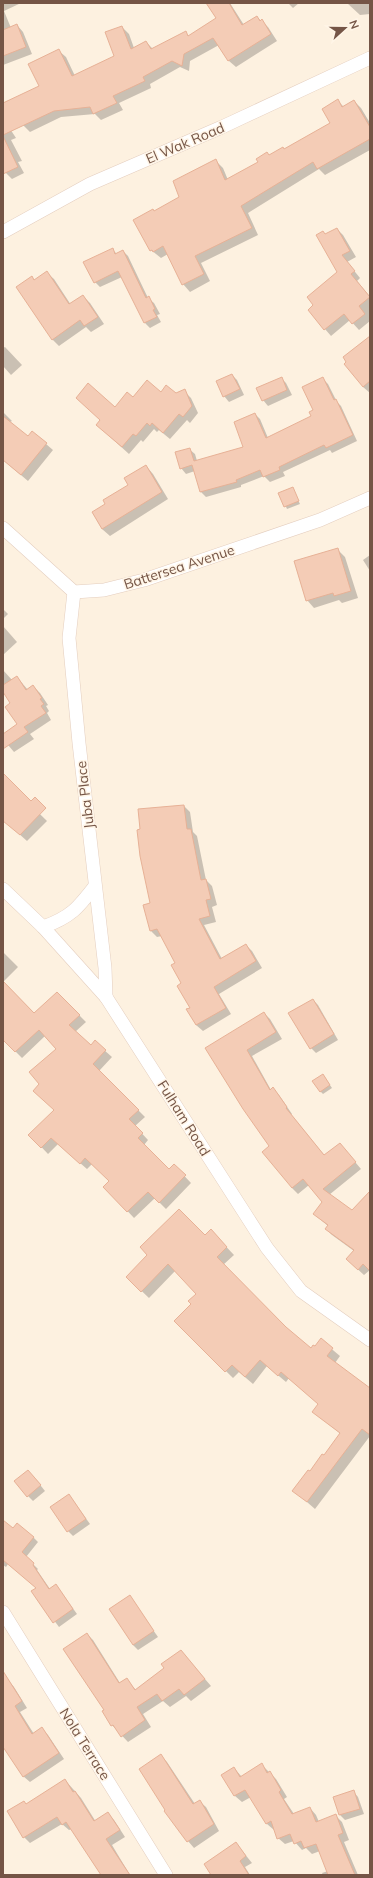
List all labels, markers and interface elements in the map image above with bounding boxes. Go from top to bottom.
north arrow [325,8,365,48]
text: N [346,18,362,31]
street label: El Wak Road [143,118,227,168]
street label: Battersea Avenue [121,541,237,593]
street label: Juba Place [72,760,98,830]
street label: Fulham Road [154,1077,214,1159]
street label: Nola Terrace [56,1705,114,1783]

